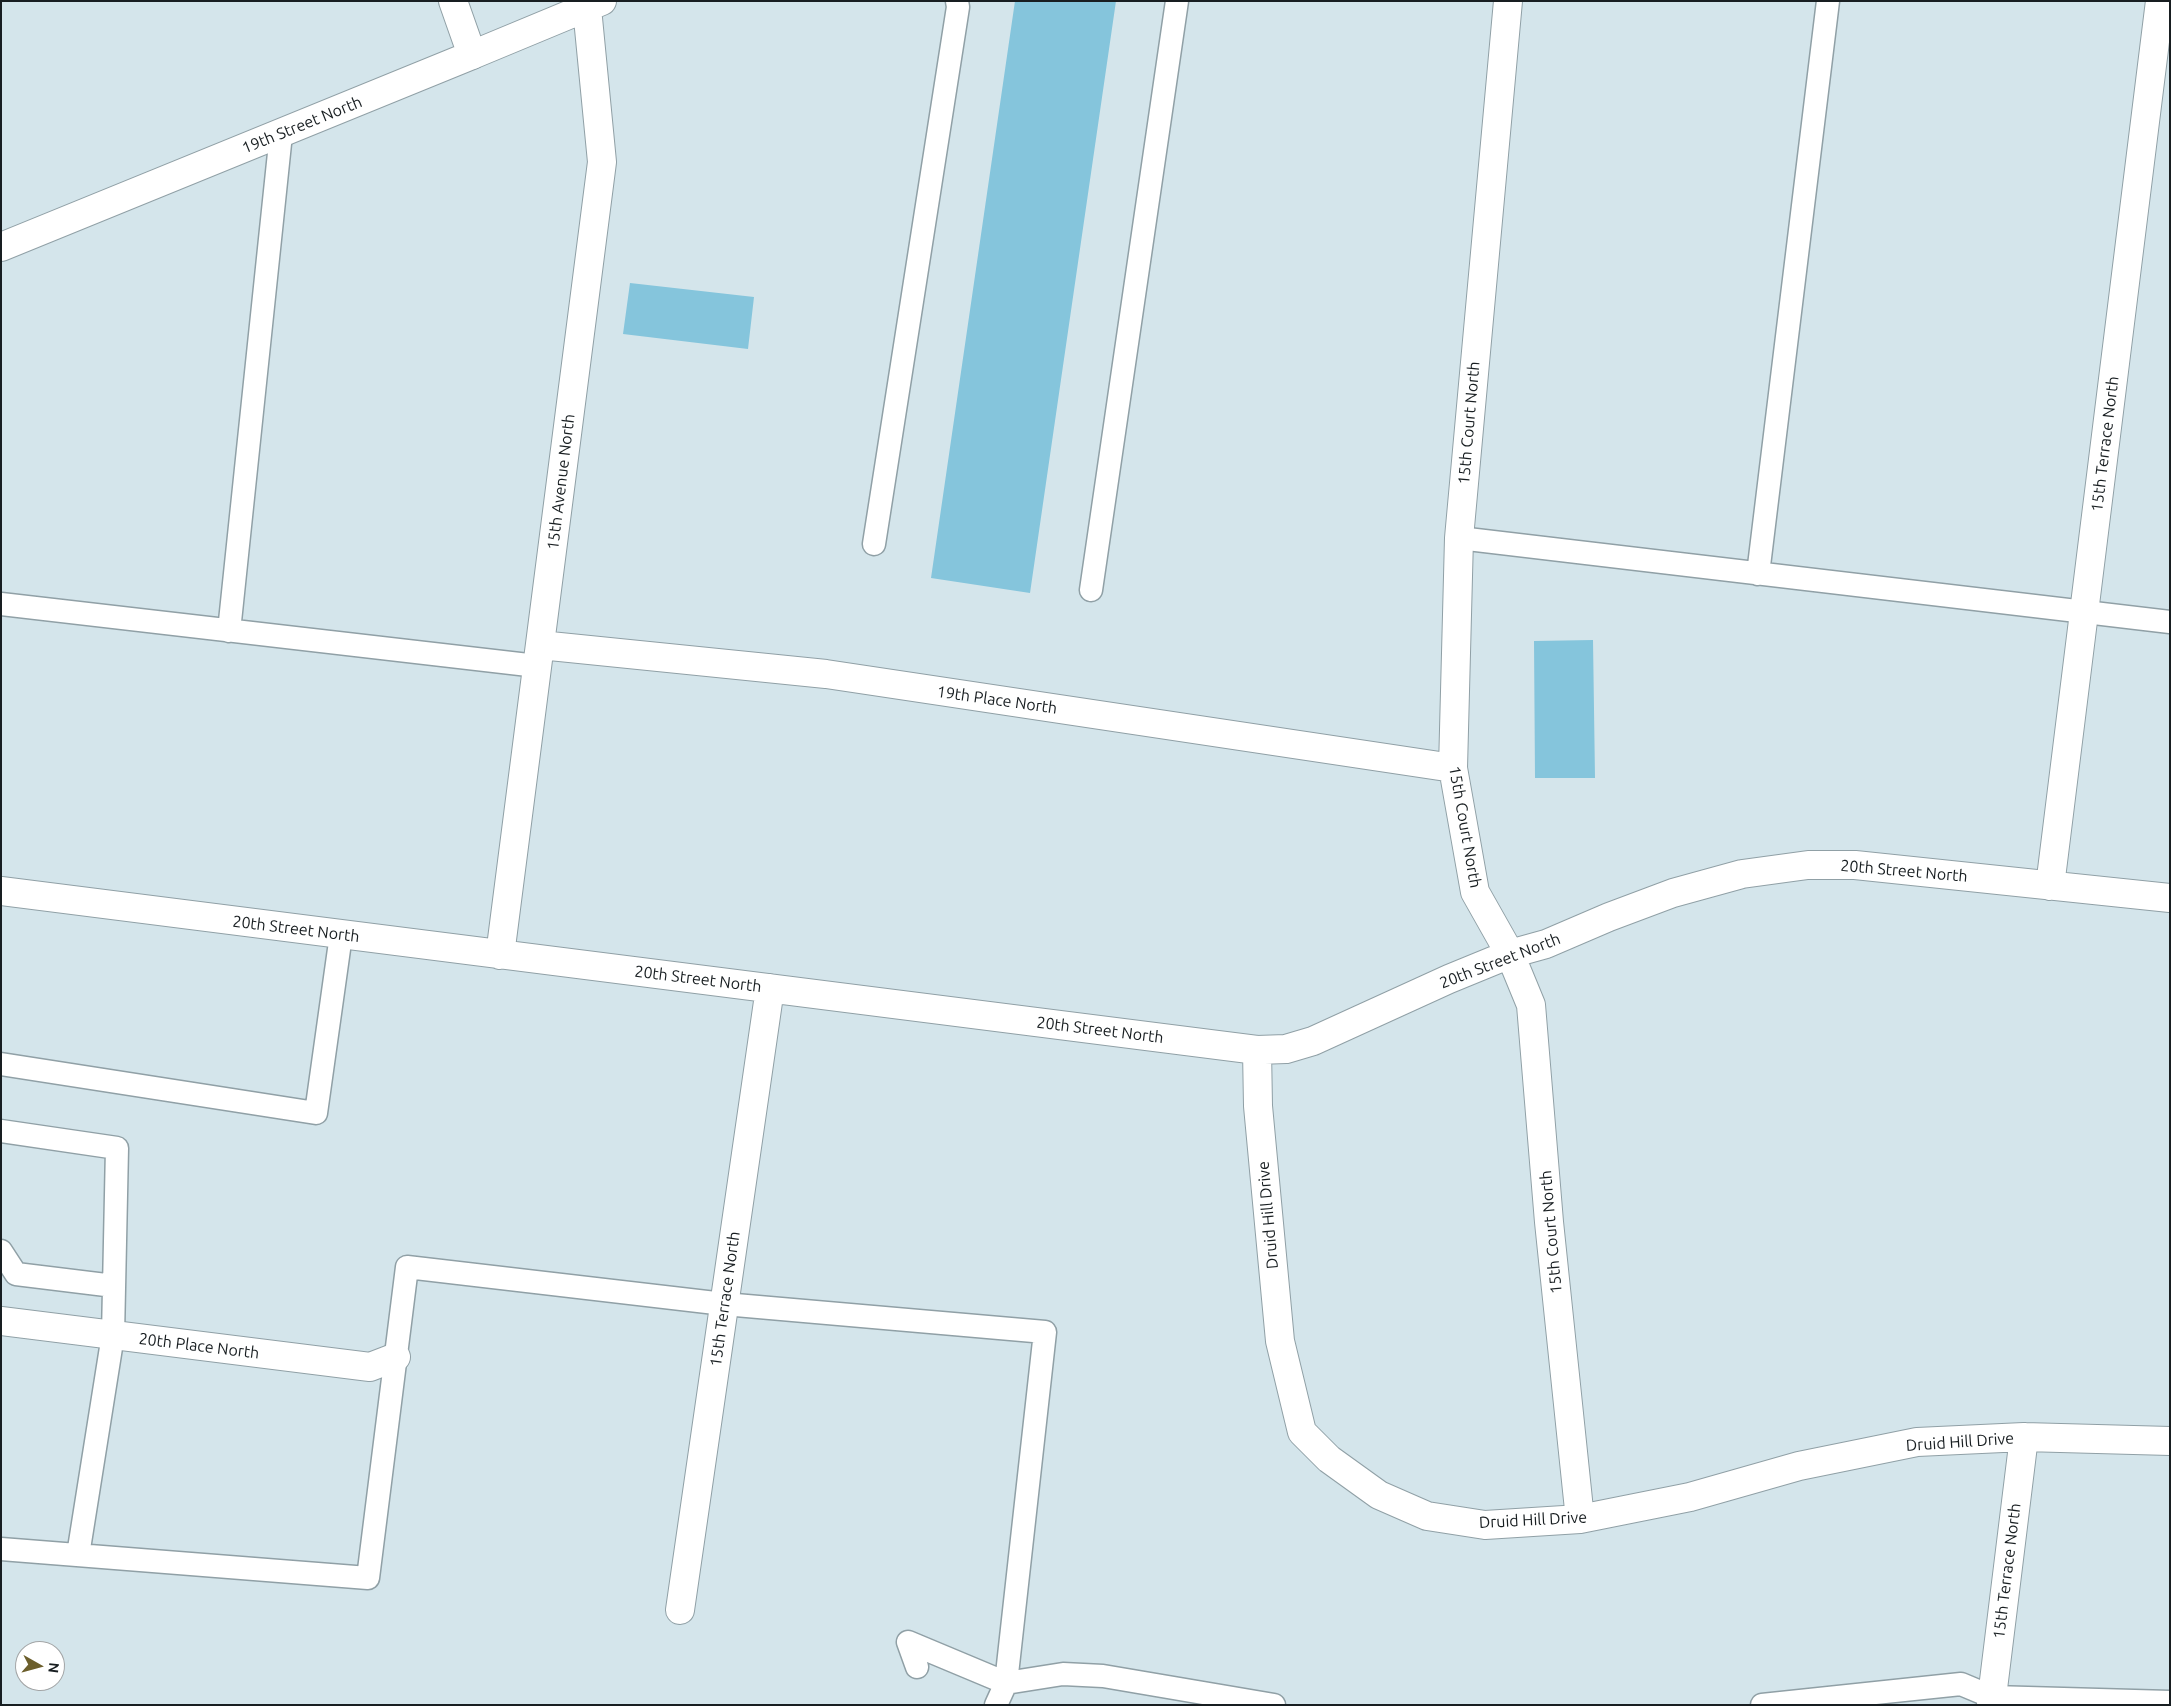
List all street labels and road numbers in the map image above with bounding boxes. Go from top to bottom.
street label: 19th Street North [239,92,365,158]
street label: 15th Court North [1454,361,1484,485]
street label: 15th Terrace North [2087,375,2123,513]
street label: 15th Avenue North [543,413,579,551]
street label: 19th Place North [936,682,1058,718]
street label: 15th Court North [1445,764,1485,890]
street label: 20th Street North [1840,856,1968,886]
street label: 20th Street North [231,912,361,946]
street label: 20th Street North [1437,929,1563,993]
street label: 20th Street North [633,962,763,996]
street label: 20th Street North [1035,1013,1165,1047]
street label: Druid Hill Drive [1254,1160,1282,1270]
street label: 15th Court North [1536,1170,1566,1294]
street label: 15th Terrace North [706,1230,744,1368]
street label: 20th Place North [138,1329,260,1363]
street label: Druid Hill Drive [1905,1429,2015,1455]
street label: 15th Terrace North [1989,1502,2025,1640]
street label: Druid Hill Drive [1478,1508,1588,1532]

